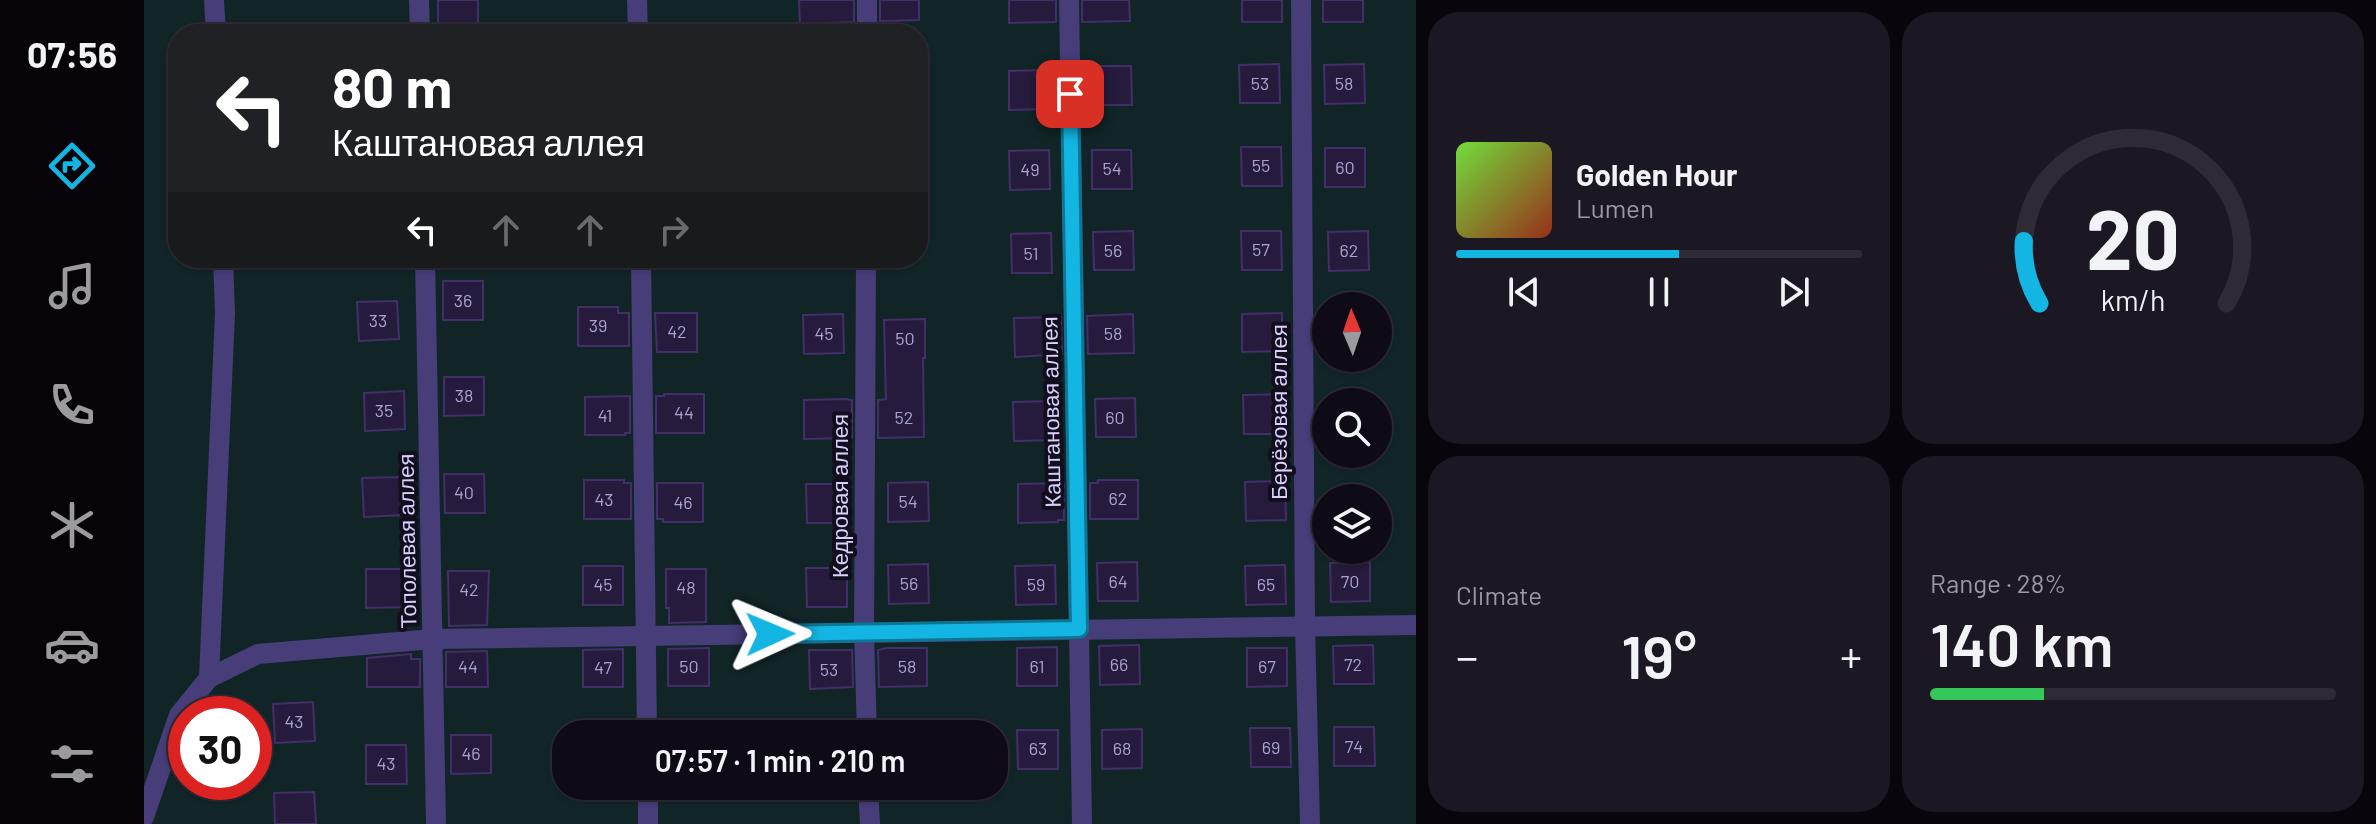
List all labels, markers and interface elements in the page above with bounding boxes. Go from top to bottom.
text: 07:56 [27,32,117,75]
text: 80 m [332,52,452,119]
icon: left [200,56,304,160]
pin [1036,60,1104,128]
icon: arrive [1048,72,1092,116]
house number: 53 [1251,72,1269,94]
house number: 58 [1335,72,1353,94]
text: Каштановая аллея [332,120,645,163]
icon: directions [44,138,100,194]
house number: 55 [1252,154,1270,176]
house number: 60 [1335,156,1355,178]
text: Golden Hour [1576,156,1738,192]
house number: 54 [1102,157,1122,179]
house number: 49 [1020,158,1040,180]
text: 20 [2086,186,2180,286]
text: Lumen [1576,192,1654,223]
icon: left [400,208,444,252]
icon: ahead [484,208,528,252]
icon: ahead [568,208,612,252]
icon: right [652,208,696,252]
house number: 57 [1252,238,1270,260]
house number: 56 [1104,239,1122,261]
house number: 62 [1340,239,1358,261]
house number: 51 [1023,242,1039,264]
icon: music [44,258,100,314]
icon: previous [1502,270,1546,314]
icon: pause [1637,270,1681,314]
icon: next [1772,270,1816,314]
text: km/h [2101,282,2165,317]
house number: 36 [454,289,472,311]
north arrow [1312,292,1392,372]
map controls [1312,292,1392,564]
house number: 33 [369,309,387,331]
house number: 39 [589,314,607,336]
street label: Каштановая аллея [1035,316,1065,508]
house number: 42 [667,320,687,342]
house number: 45 [814,322,834,344]
house number: 58 [1104,322,1122,344]
street label: Берёзовая аллея [1265,324,1292,500]
house number: 50 [895,327,915,349]
icon: phone [44,377,100,433]
house number: 38 [455,384,473,406]
button: search [1312,388,1392,468]
house number: 35 [375,399,393,421]
house number: 44 [674,401,694,423]
house number: 41 [598,404,612,426]
house number: 52 [895,406,913,428]
house number: 60 [1105,406,1125,428]
street label: Кедровая аллея [826,414,853,578]
street label: Тополевая аллея [391,453,421,629]
house number: 40 [454,481,474,503]
button: layers [1312,484,1392,564]
house number: 62 [1109,487,1127,509]
house number: 43 [594,488,614,510]
house number: 54 [898,490,918,512]
house number: 46 [673,491,693,513]
icon: climate [44,497,100,553]
text: Range · 28% [1930,567,2066,598]
house number: 64 [1108,570,1128,592]
house number: 70 [1341,570,1359,592]
house number: 56 [900,572,918,594]
house number: 45 [593,573,613,595]
house number: 59 [1027,573,1045,595]
house number: 65 [1257,573,1275,595]
house number: 48 [676,576,696,598]
house number: 42 [459,578,479,600]
text: Climate [1456,579,1542,610]
position arrow [728,592,812,676]
text: 140 km [1930,607,2113,679]
icon: car [44,617,100,673]
text: 19° [1621,619,1697,691]
text: − [1456,629,1478,682]
text: + [1840,629,1862,682]
house number: 66 [1110,653,1128,675]
house number: 72 [1344,653,1362,675]
house number: 44 [458,655,478,677]
house number: 50 [679,655,699,677]
house number: 58 [898,655,916,677]
house number: 61 [1029,655,1045,677]
house number: 67 [1258,655,1276,677]
house number: 47 [594,656,612,678]
house number: 53 [820,658,838,680]
speed limit sign: 30 [168,696,272,800]
house number: 43 [284,710,304,732]
house number: 74 [1345,735,1363,757]
icon: filters [44,736,100,792]
house number: 69 [1262,736,1280,758]
house number: 63 [1029,737,1047,759]
house number: 68 [1113,737,1131,759]
house number: 46 [461,742,481,764]
text: 07:57 · 1 min · 210 m [655,742,905,778]
house number: 43 [376,752,396,774]

